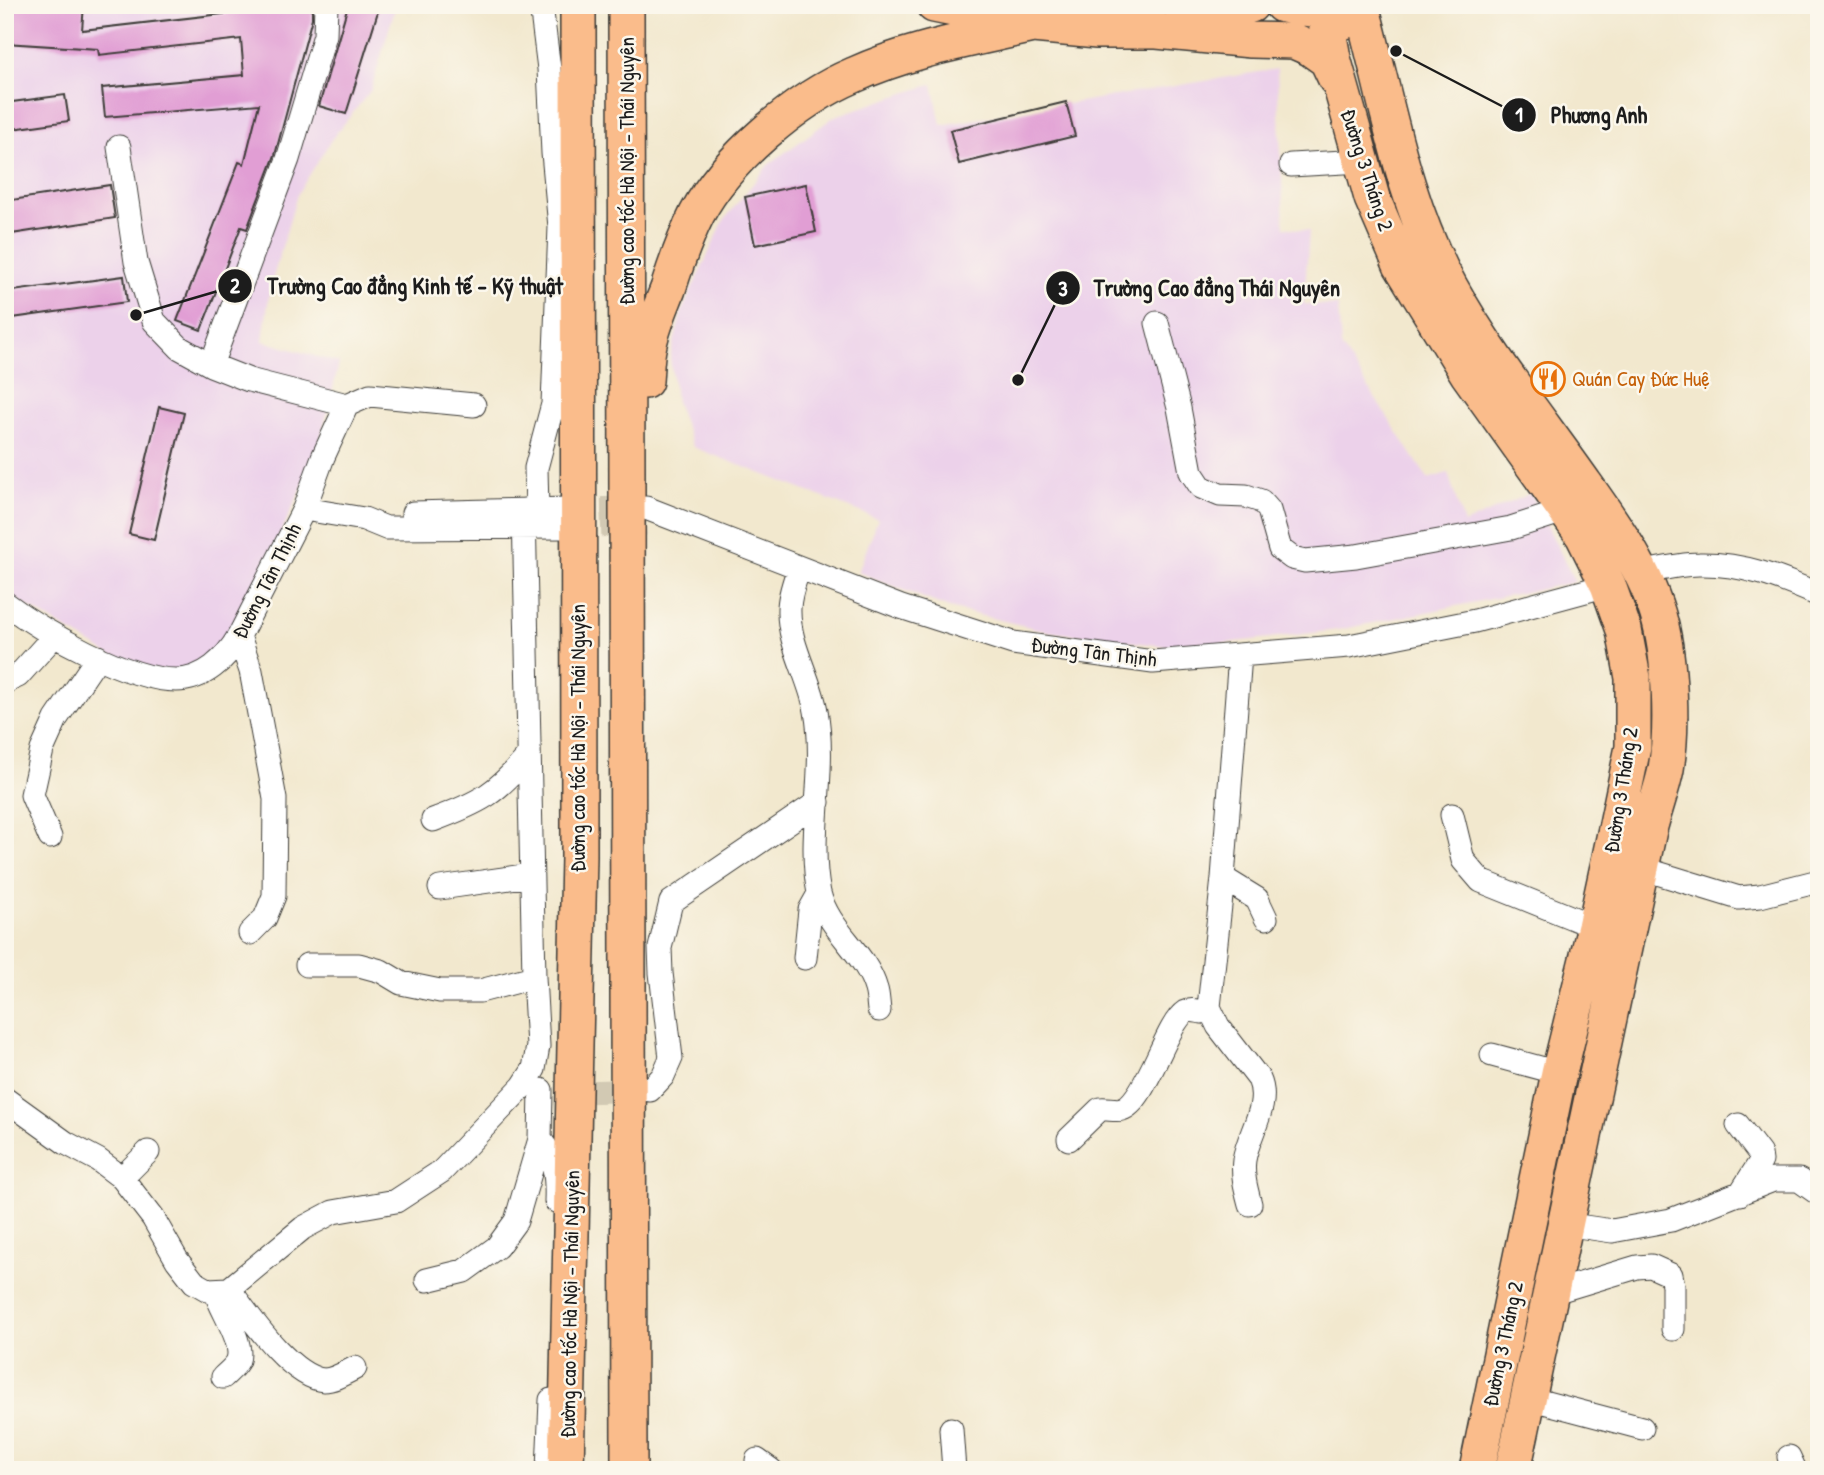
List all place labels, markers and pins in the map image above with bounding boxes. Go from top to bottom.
callout: Phương Anh [1502,93,1661,137]
callout: Trường Cao đẳng Kinh tế - Kỹ thuật [218,264,576,308]
callout: Trường Cao đẳng Thái Nguyên [1045,266,1354,310]
restaurant icon: Quán Cay Đức Huệ [1529,360,1567,398]
place label: Quán Cay Đức Huệ [1572,364,1710,393]

